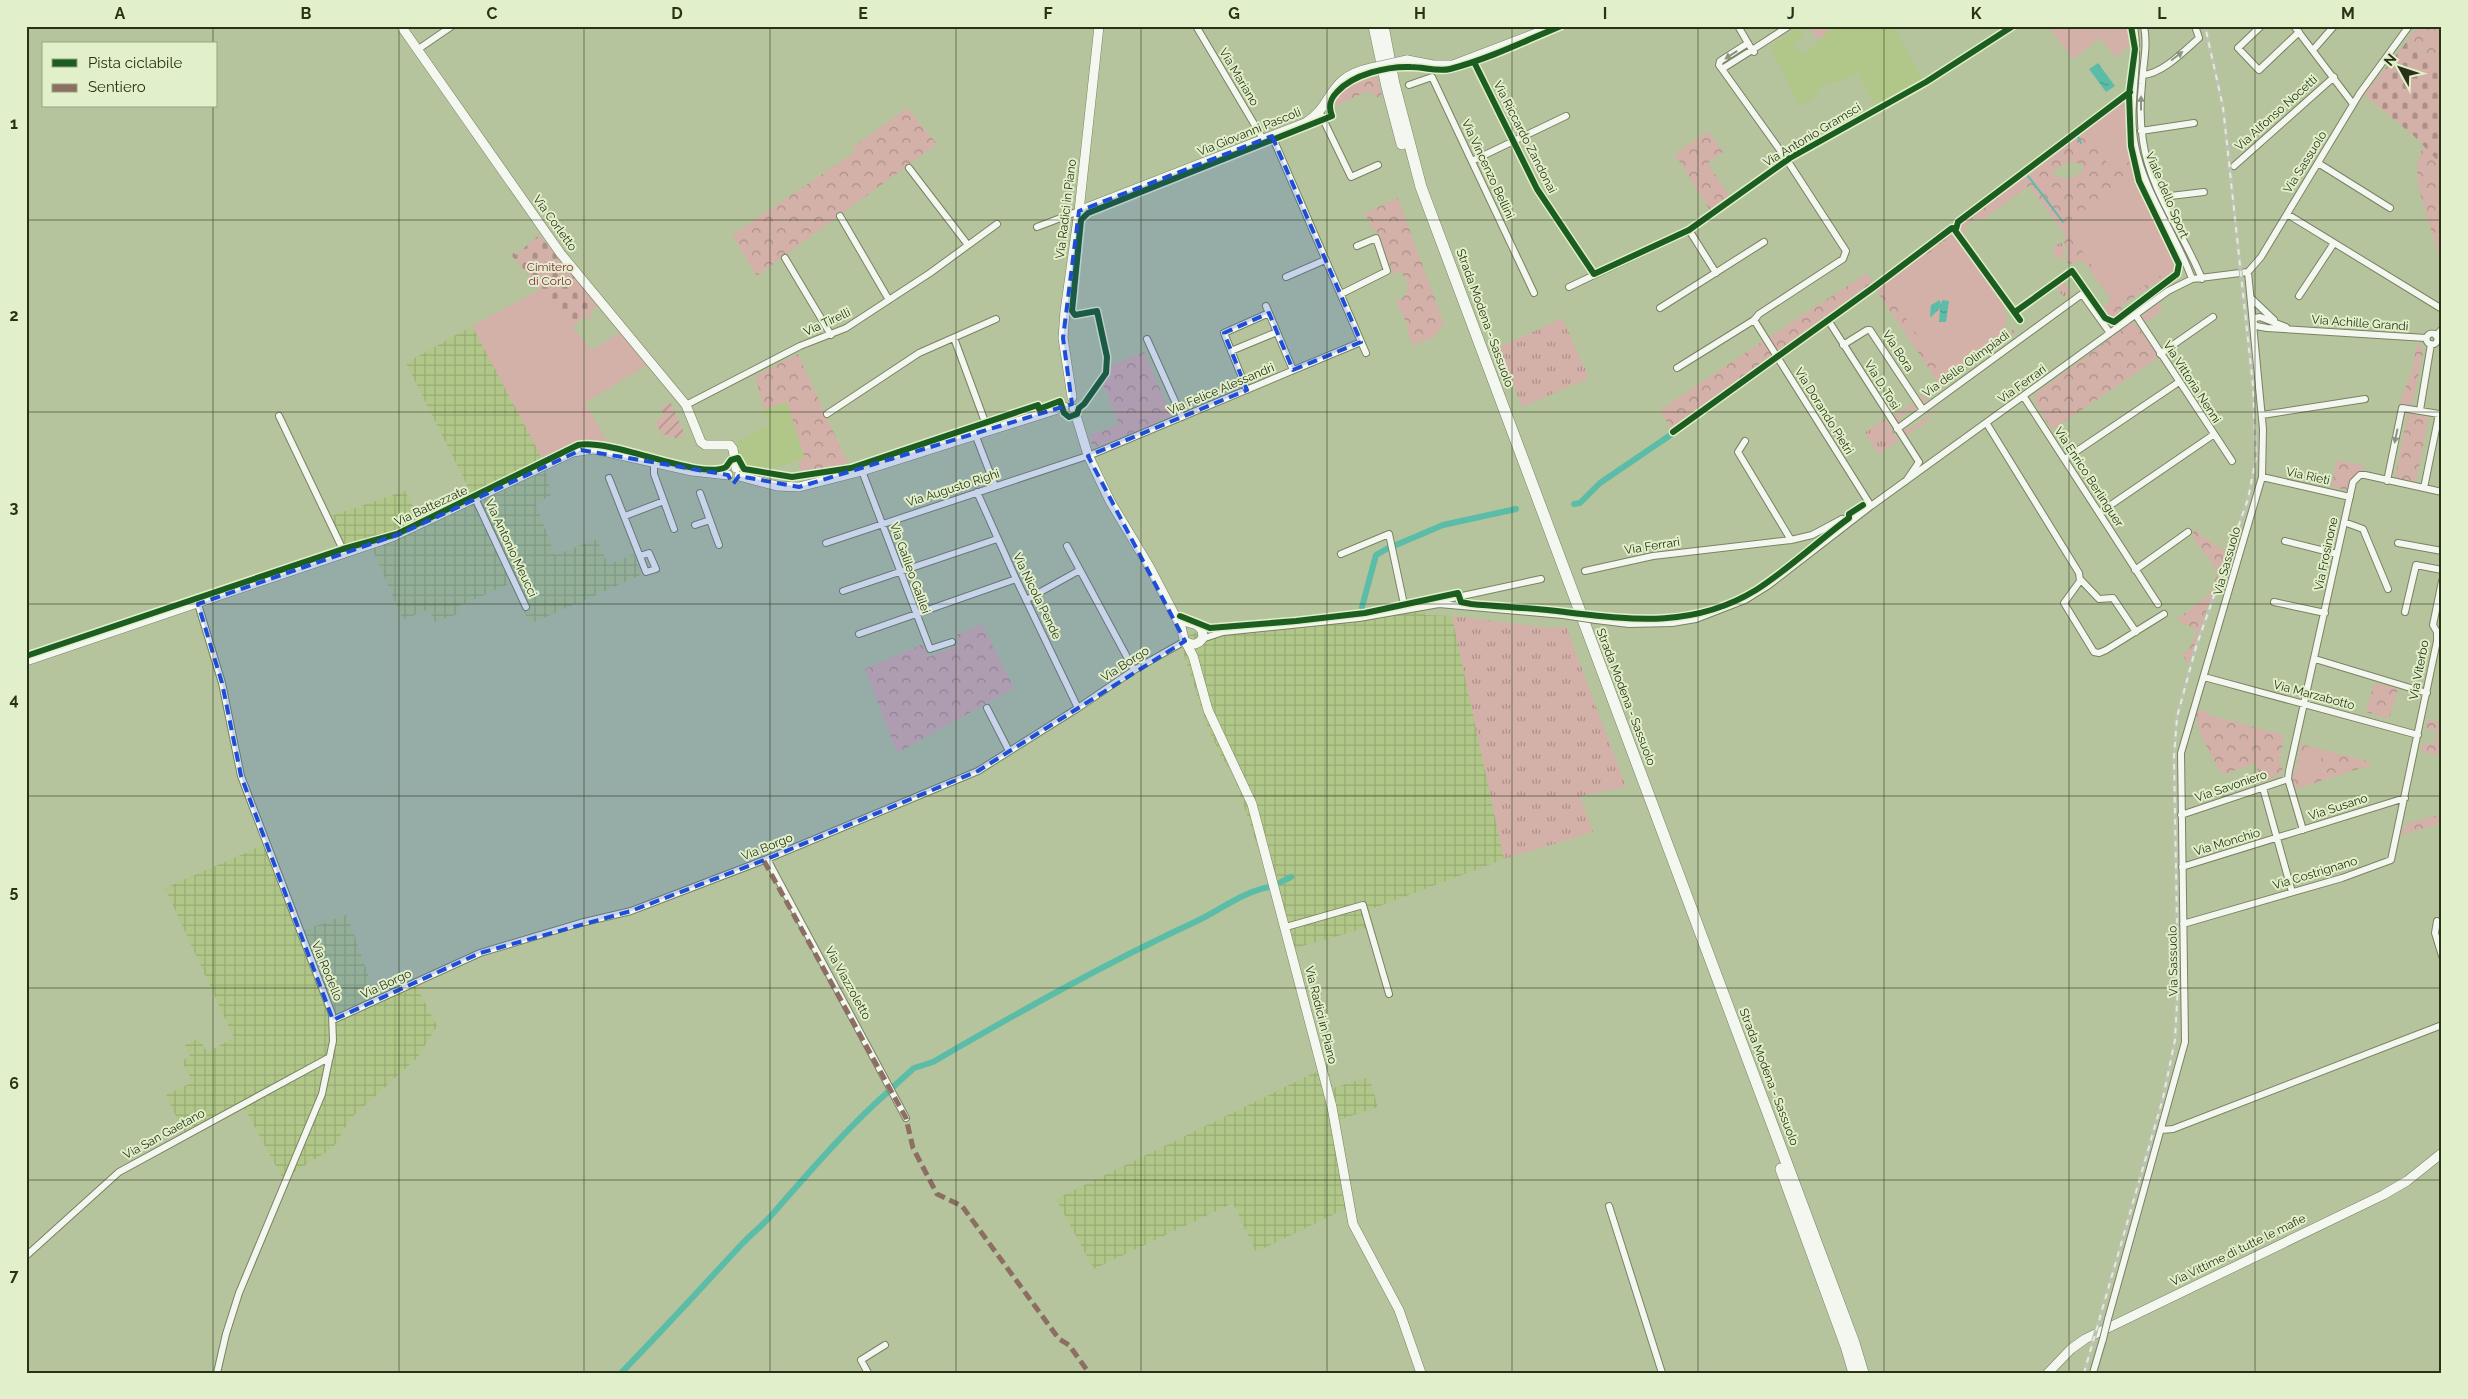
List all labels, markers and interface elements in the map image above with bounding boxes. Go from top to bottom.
text: A [115,4,126,23]
text: B [301,4,312,23]
text: C [487,4,498,23]
text: D [671,4,683,23]
text: E [858,4,868,23]
text: F [1043,4,1053,23]
text: G [1228,4,1240,23]
text: H [1414,4,1426,23]
text: I [1603,4,1607,23]
text: J [1787,4,1795,23]
text: K [1971,4,1982,23]
text: L [2157,4,2167,23]
text: M [2341,4,2355,23]
legend [42,42,218,108]
north arrow [2376,42,2426,92]
street label: Via Mariano [1216,46,1262,108]
one-way arrow [1724,50,1737,59]
text: N [2380,50,2400,69]
one-way arrow [2170,51,2184,61]
text: Pista ciclabile [88,54,182,72]
street label: Via Alfonso Nocetti [2232,72,2320,154]
text: Sentiero [88,78,146,96]
street label: Via Riccardo Zandonai [1491,79,1559,195]
one-way arrow [2137,95,2145,111]
street label: Via Antonio Gramsci [1761,100,1863,170]
street label: Via Giovanni Pascoli [1195,105,1303,159]
text: 1 [10,114,18,133]
street label: Via Vincenzo Bellini [1459,117,1517,221]
street label: Via Sassuolo [2280,128,2330,196]
street label: Viale dello Sport [2143,150,2191,240]
street label: Via Radici in Piano [1053,158,1079,260]
street label: Via Corletto [530,192,580,254]
street label: Strada Modena - Sassuolo [1453,247,1517,389]
park label: Cimitero di Corlo [527,260,573,288]
street label: Via Tirelli [801,305,853,339]
text: 2 [9,306,19,325]
street label: Via Achille Grandi [2311,313,2409,333]
street label: Via Bora [1880,328,1916,374]
street label: Via delle Olimpiadi [1920,328,2012,400]
street label: Via Vittoria Nenni [2160,338,2224,426]
street label: Via D. Tosi [1861,358,1903,412]
street label: Via Felice Alessandri [1166,360,1276,418]
street label: Via Ferrari [1995,362,2049,406]
street label: Via Dorando Pietri [1792,365,1856,457]
street label: Via Enrico Berlinguer [2052,425,2127,530]
one-way arrow [2392,428,2400,443]
street label: Via Rieti [2285,465,2331,487]
street label: Via Augusto Righi [905,466,1001,510]
street label: Via Battezzate [392,483,470,529]
street label: Via Antonio Meucci [482,497,540,599]
text: 3 [10,498,19,517]
street label: Via Frosinone [2311,516,2341,592]
street label: Via Galileo Galilei [887,521,933,615]
street label: Via Sassuolo [2211,525,2243,597]
street label: Via Ferrari [1623,535,1681,557]
street label: Via Nicola Pende [1010,550,1064,642]
street label: Strada Modena - Sassuolo [1593,626,1659,768]
street label: Via Viterbo [2406,639,2432,701]
street label: Via Borgo [1098,643,1152,685]
street label: Via Marzabotto [2272,677,2356,713]
text: 4 [9,690,19,709]
street label: Via Savoniero [2193,767,2269,805]
street label: Via Susano [2307,791,2369,823]
street label: Via Monchio [2192,825,2262,859]
street label: Via Borgo [739,830,795,864]
street label: Via Costrignano [2271,854,2359,892]
text: 5 [10,882,19,901]
street label: Via Sassuolo [2165,926,2181,996]
street label: Via Rodello [309,939,345,1003]
street label: Via Viazzoletto [822,944,874,1022]
street label: Via Radici in Piano [1302,965,1340,1065]
street label: Via Borgo [359,966,413,1002]
street label: Strada Modena - Sassuolo [1736,1006,1802,1148]
text: 6 [9,1074,19,1093]
street label: Via San Gaetano [121,1106,207,1162]
street label: Via Vittime di tutte le mafie [2168,1211,2308,1289]
text: 7 [10,1266,19,1285]

